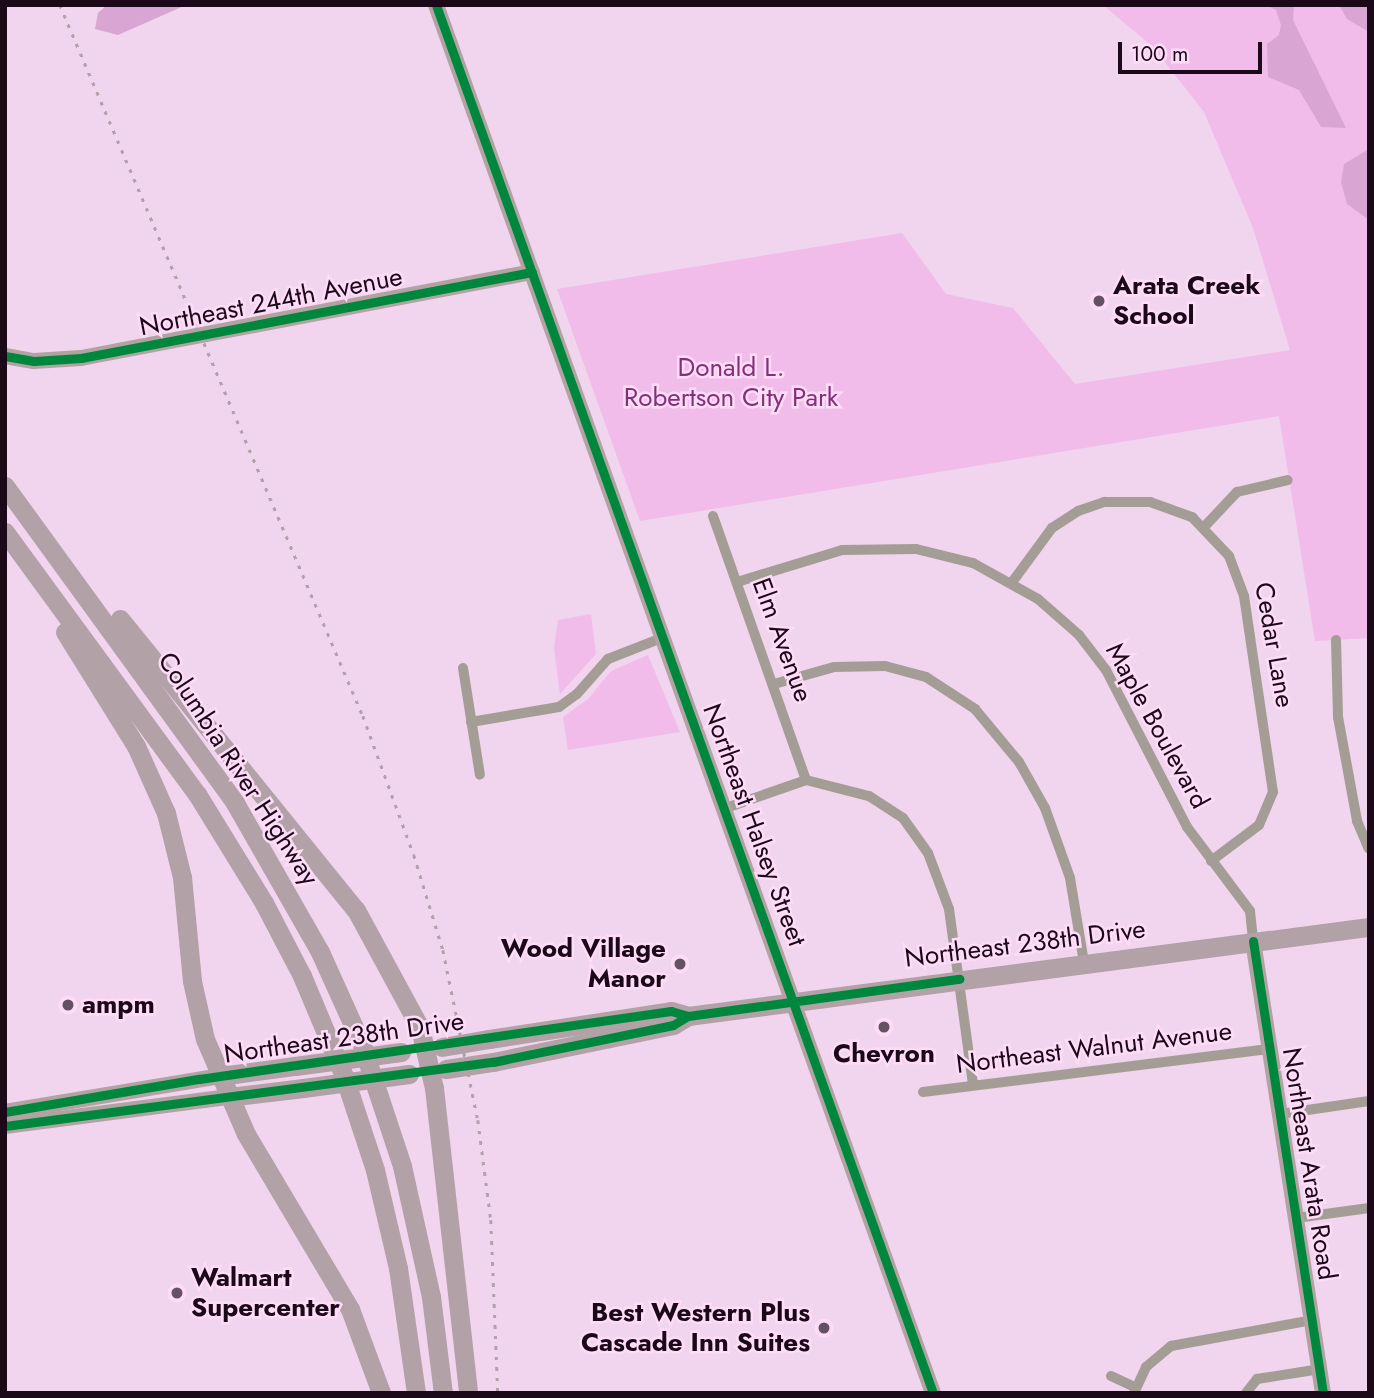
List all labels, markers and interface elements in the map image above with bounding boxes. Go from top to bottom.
scale bar [1122,28,1266,72]
text: 100 m [1131,39,1188,69]
street label: Northeast 244th Avenue [137,261,405,343]
place label: Arata Creek School [1113,270,1260,332]
marker: Arata Creek School [1091,293,1107,309]
park label: Donald L. Robertson City Park [624,352,838,414]
street label: Elm Avenue [745,574,819,706]
street label: Cedar Lane [1248,580,1300,710]
street label: Maple Boulevard [1099,638,1215,814]
street label: Columbia River Highway [151,647,325,891]
street label: Northeast Halsey Street [696,700,812,950]
street label: Northeast 238th Drive [903,914,1147,974]
place label: Wood Village Manor [501,933,666,995]
marker: Wood Village Manor [672,956,688,972]
place label: ampm [82,989,155,1021]
marker: ampm [60,997,76,1013]
street label: Northeast 238th Drive [222,1006,466,1070]
street label: Northeast Walnut Avenue [954,1016,1234,1080]
marker: Chevron [876,1019,892,1035]
place label: Chevron [833,1038,935,1070]
street label: Northeast Arata Road [1275,1046,1343,1282]
place label: Walmart Supercenter [191,1262,340,1324]
marker: Walmart Supercenter [169,1285,185,1301]
place label: Best Western Plus Cascade Inn Suites [581,1297,810,1358]
marker: Best Western Plus Cascade Inn Suites [816,1320,832,1336]

